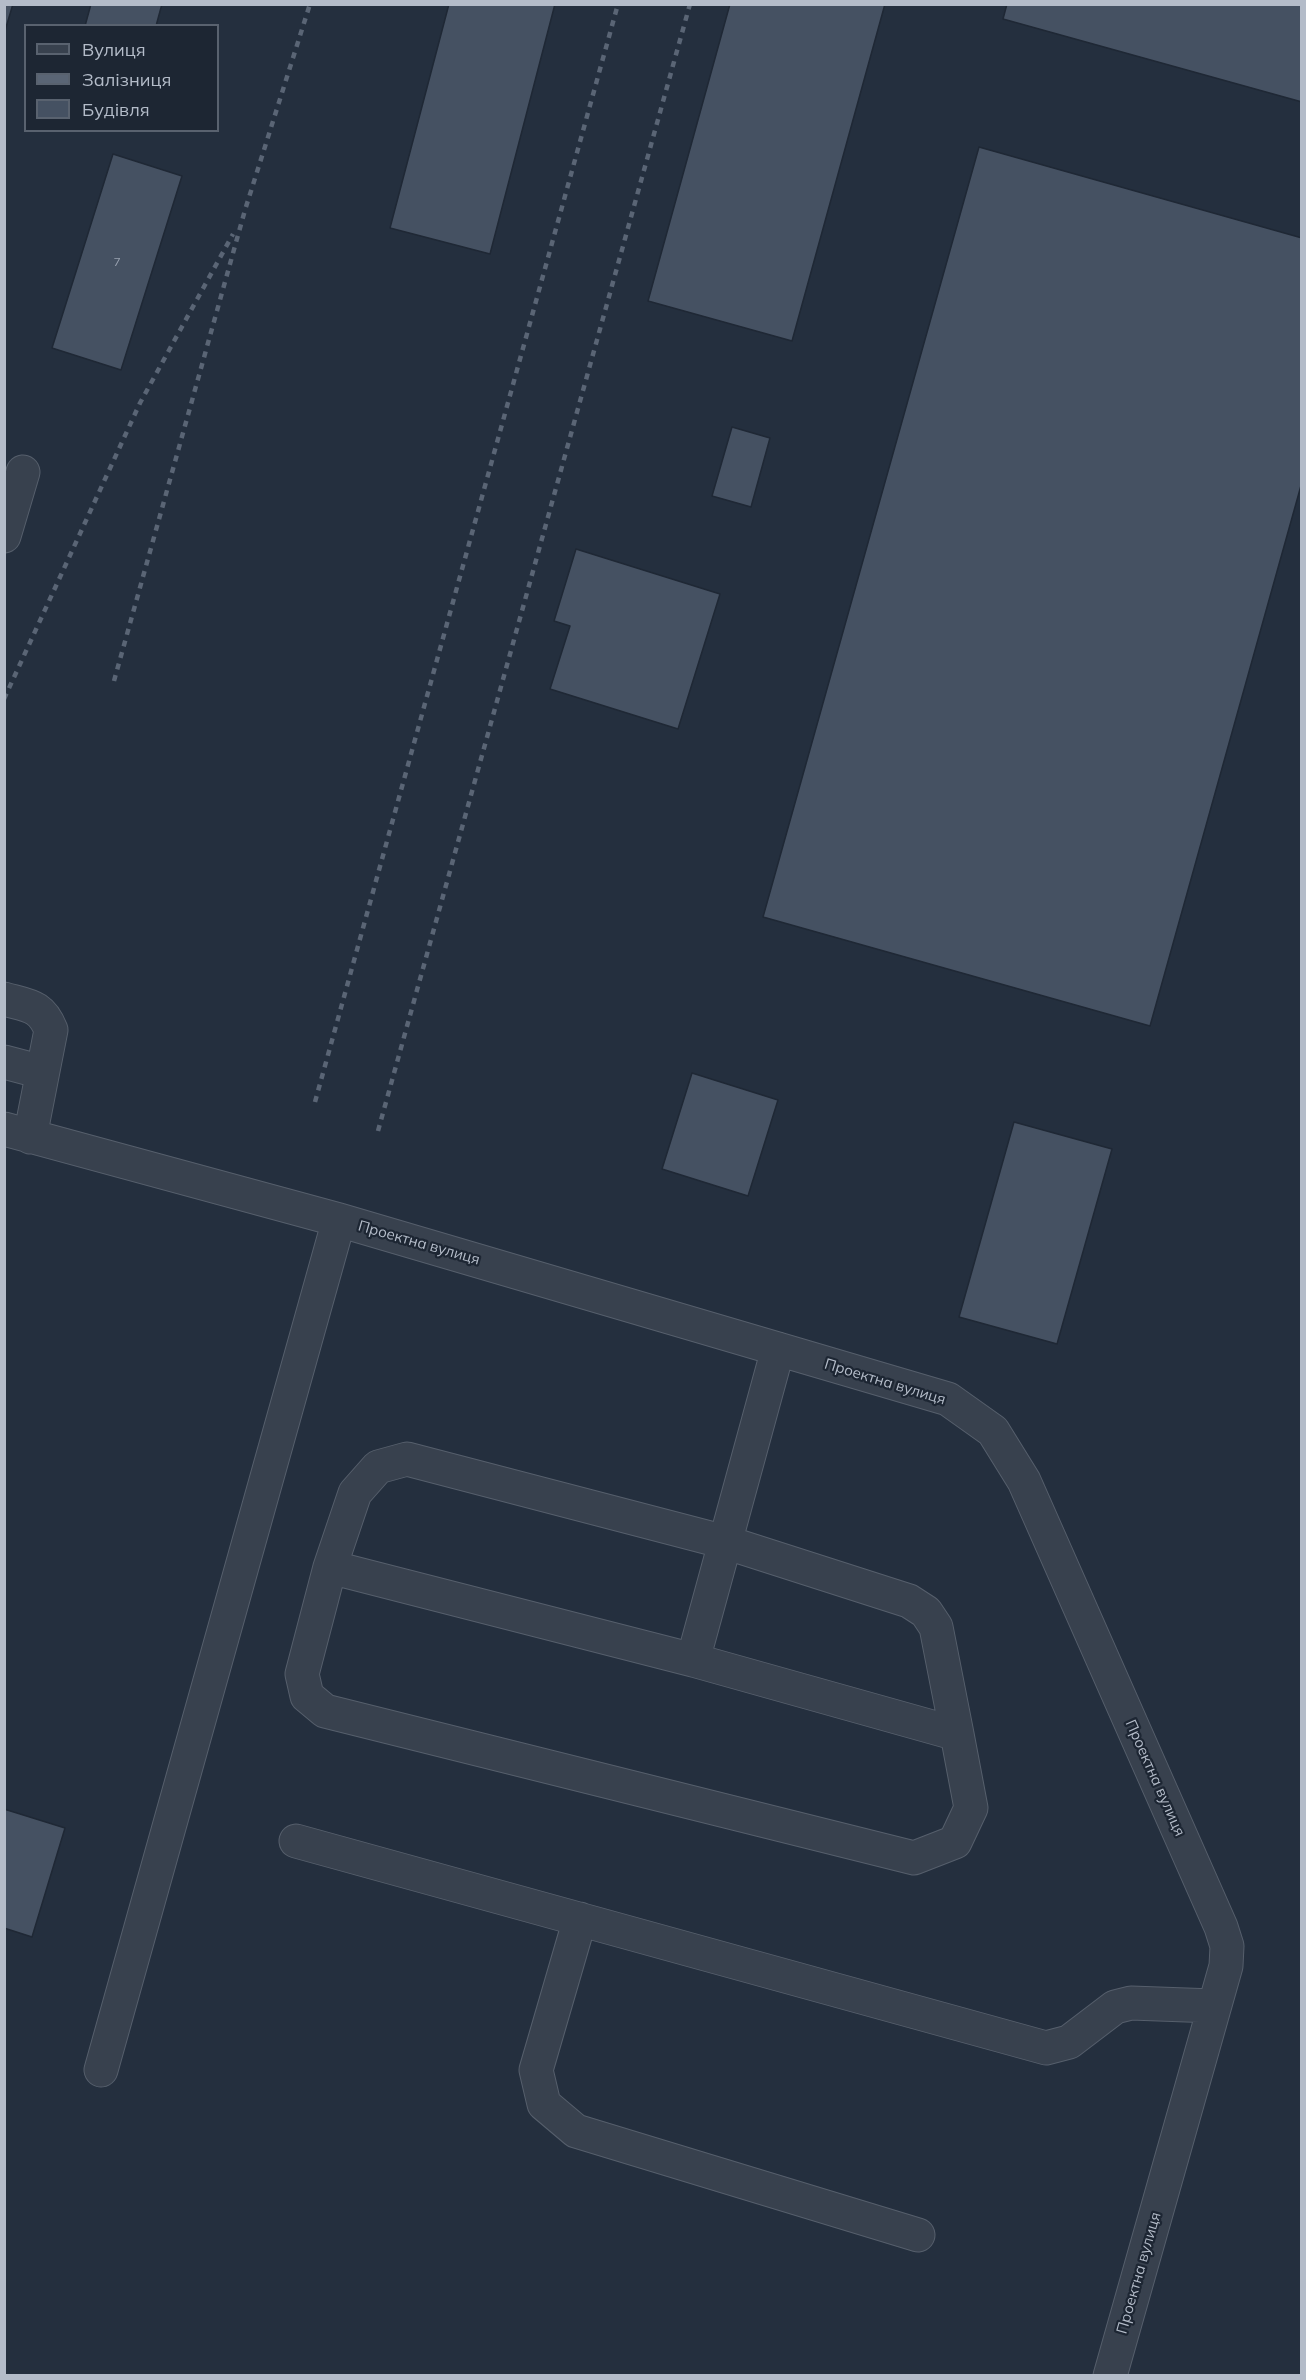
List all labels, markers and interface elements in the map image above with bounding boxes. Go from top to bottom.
legend [24,24,219,132]
text: Вулиця [82,38,146,61]
text: Залізниця [82,68,171,91]
text: Будівля [82,98,150,121]
house number: 7 [113,255,121,269]
street label: Проектна вулиця [356,1217,482,1269]
street label: Проектна вулиця [822,1355,948,1409]
street label: Проектна вулиця [1121,1717,1189,1839]
street label: Проектна вулиця [1113,2210,1165,2336]

